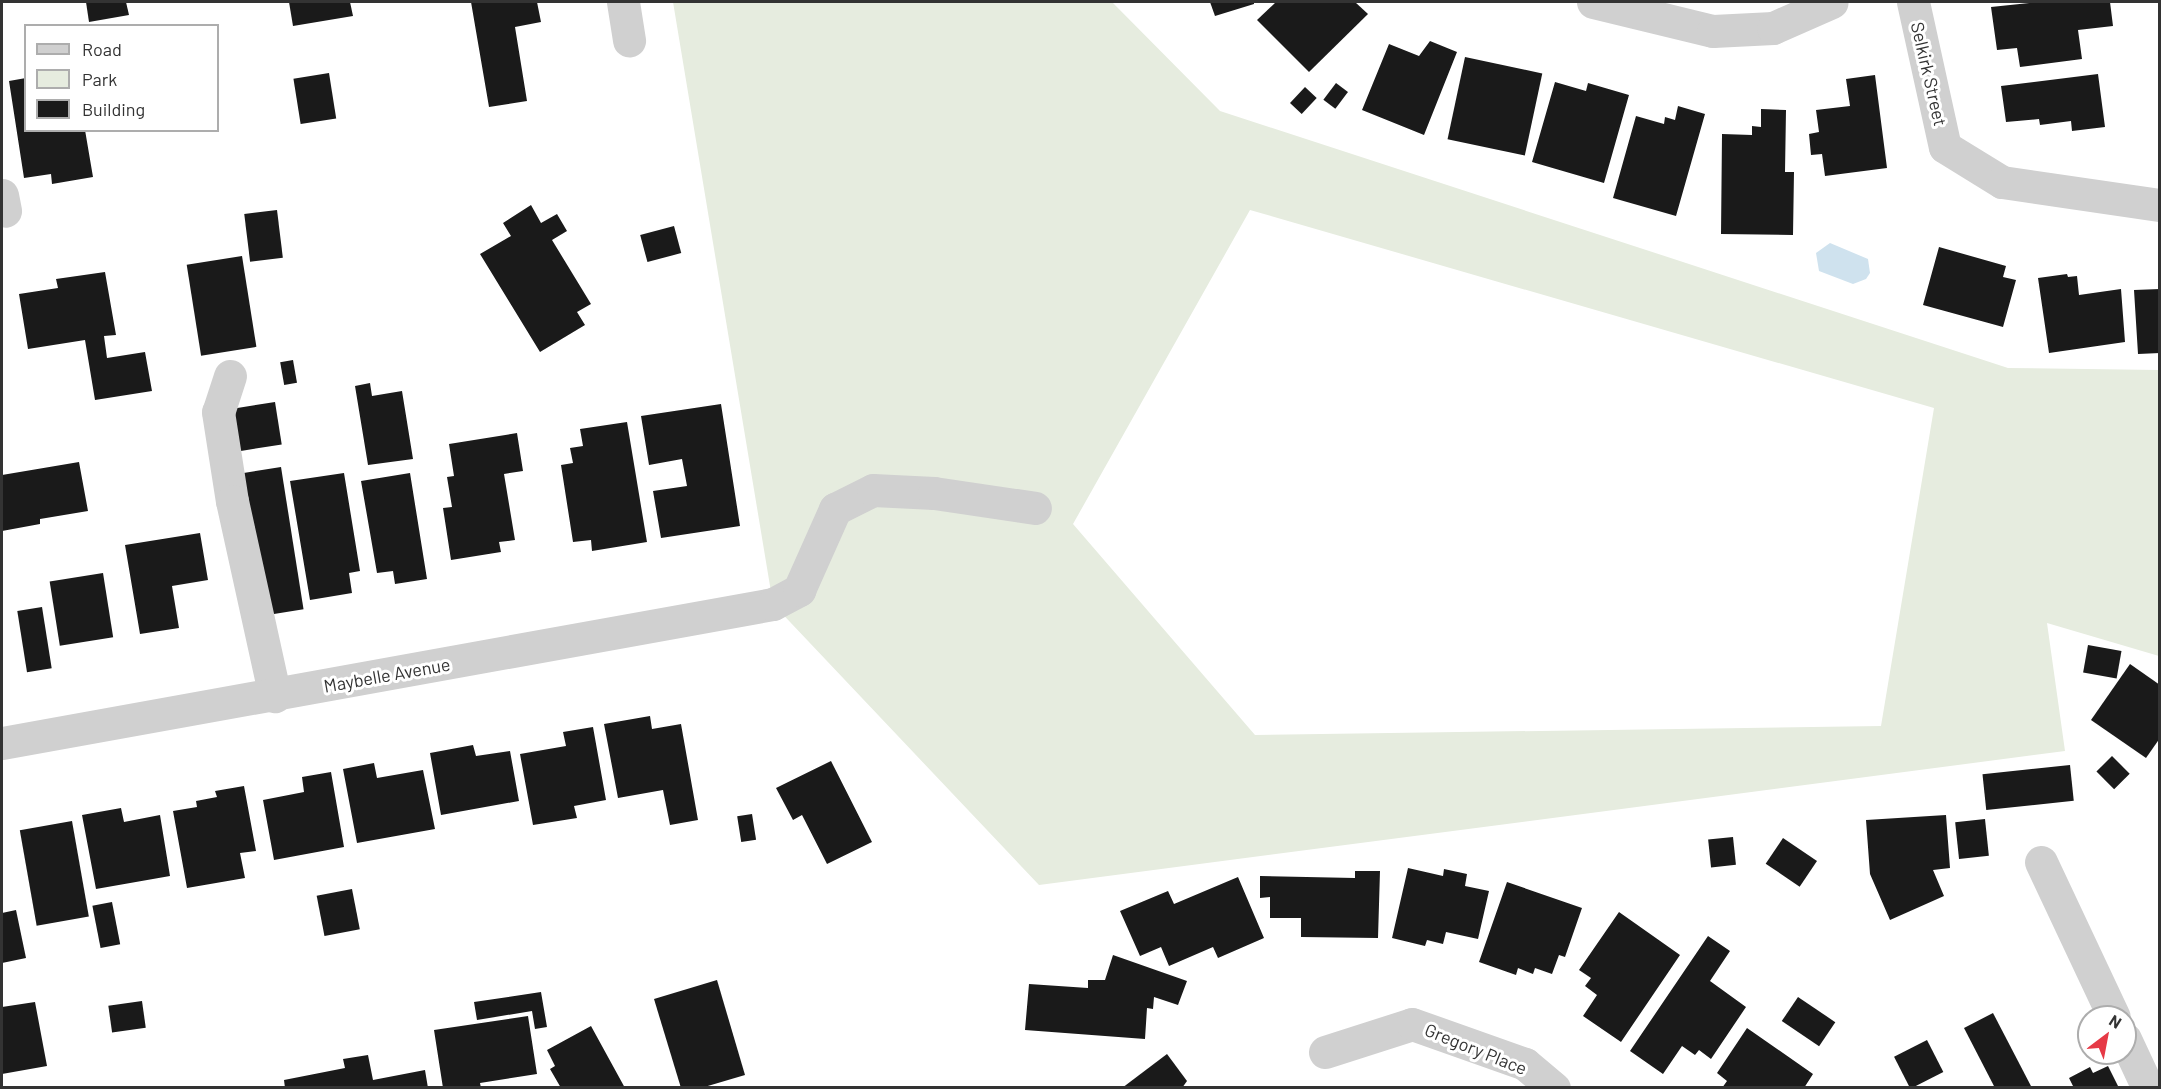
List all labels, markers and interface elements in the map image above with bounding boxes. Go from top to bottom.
street label: Selkirk Street [1907,20,1951,128]
legend [24,24,219,132]
text: Road [82,38,122,60]
text: Park [82,68,117,90]
text: Building [82,98,145,120]
street label: Maybelle Avenue [322,653,452,697]
north arrow [2077,1005,2137,1065]
text: N [2106,1010,2125,1032]
street label: Gregory Place [1422,1019,1530,1079]

